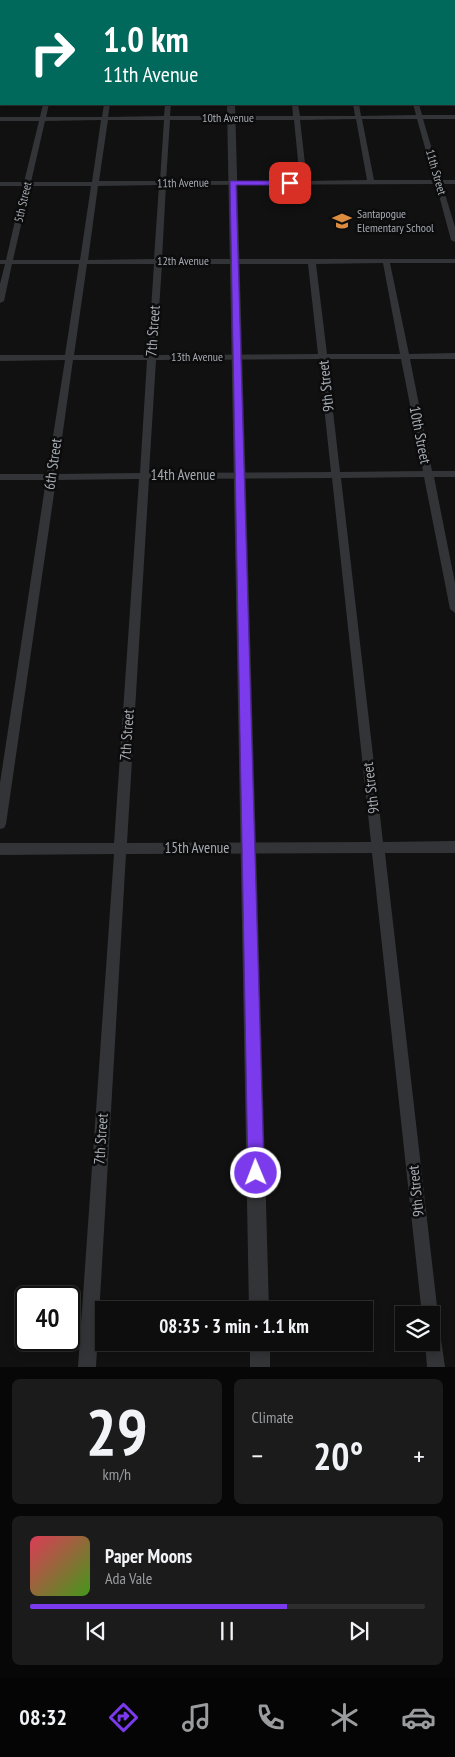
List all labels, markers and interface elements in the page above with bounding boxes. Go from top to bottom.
text: 1.0 km [103,16,189,62]
icon: right [20,20,85,85]
text: 11th Avenue [103,60,198,88]
street label: 10th Avenue [202,110,254,125]
street label: 11th Street [423,147,450,197]
pin [269,162,311,204]
icon: arrive [276,169,304,197]
street label: 11th Avenue [157,175,209,190]
street label: 5th Street [11,179,35,224]
place label: Santapogue Elementary School [357,206,434,235]
school or university icon: Santapogue Elementary School [331,210,353,232]
street label: 12th Avenue [157,253,209,268]
street label: 7th Street [141,305,164,357]
street label: 13th Avenue [171,349,223,364]
street label: 9th Street [313,359,338,413]
street label: 10th Street [406,404,435,465]
street label: 6th Street [39,437,66,491]
street label: 14th Avenue [151,465,215,484]
street label: 7th Street [115,709,138,761]
street label: 9th Street [358,761,383,815]
street label: 15th Avenue [165,838,229,857]
street label: 7th Street [89,1113,112,1165]
position arrow [229,1146,281,1198]
street label: 9th Street [403,1164,428,1218]
speed limit sign: 40 [15,1286,80,1351]
map controls [395,1306,440,1351]
button: layers [395,1306,440,1351]
text: 08:35 · 3 min · 1.1 km [159,1314,309,1338]
text: 29 [86,1389,148,1473]
text: Climate [252,1407,294,1427]
text: 20° [313,1431,363,1480]
text: − [252,1437,263,1474]
text: + [413,1437,425,1474]
text: km/h [103,1464,131,1484]
text: Paper Moons [105,1544,192,1568]
text: Ada Vale [105,1568,152,1588]
icon: previous [82,1617,110,1645]
icon: pause [213,1617,241,1645]
icon: next [345,1617,373,1645]
icon: directions [106,1700,141,1735]
icon: music [179,1700,214,1735]
icon: phone [253,1700,288,1735]
icon: climate [327,1700,362,1735]
icon: car [401,1700,436,1735]
text: 08:32 [19,1703,67,1731]

